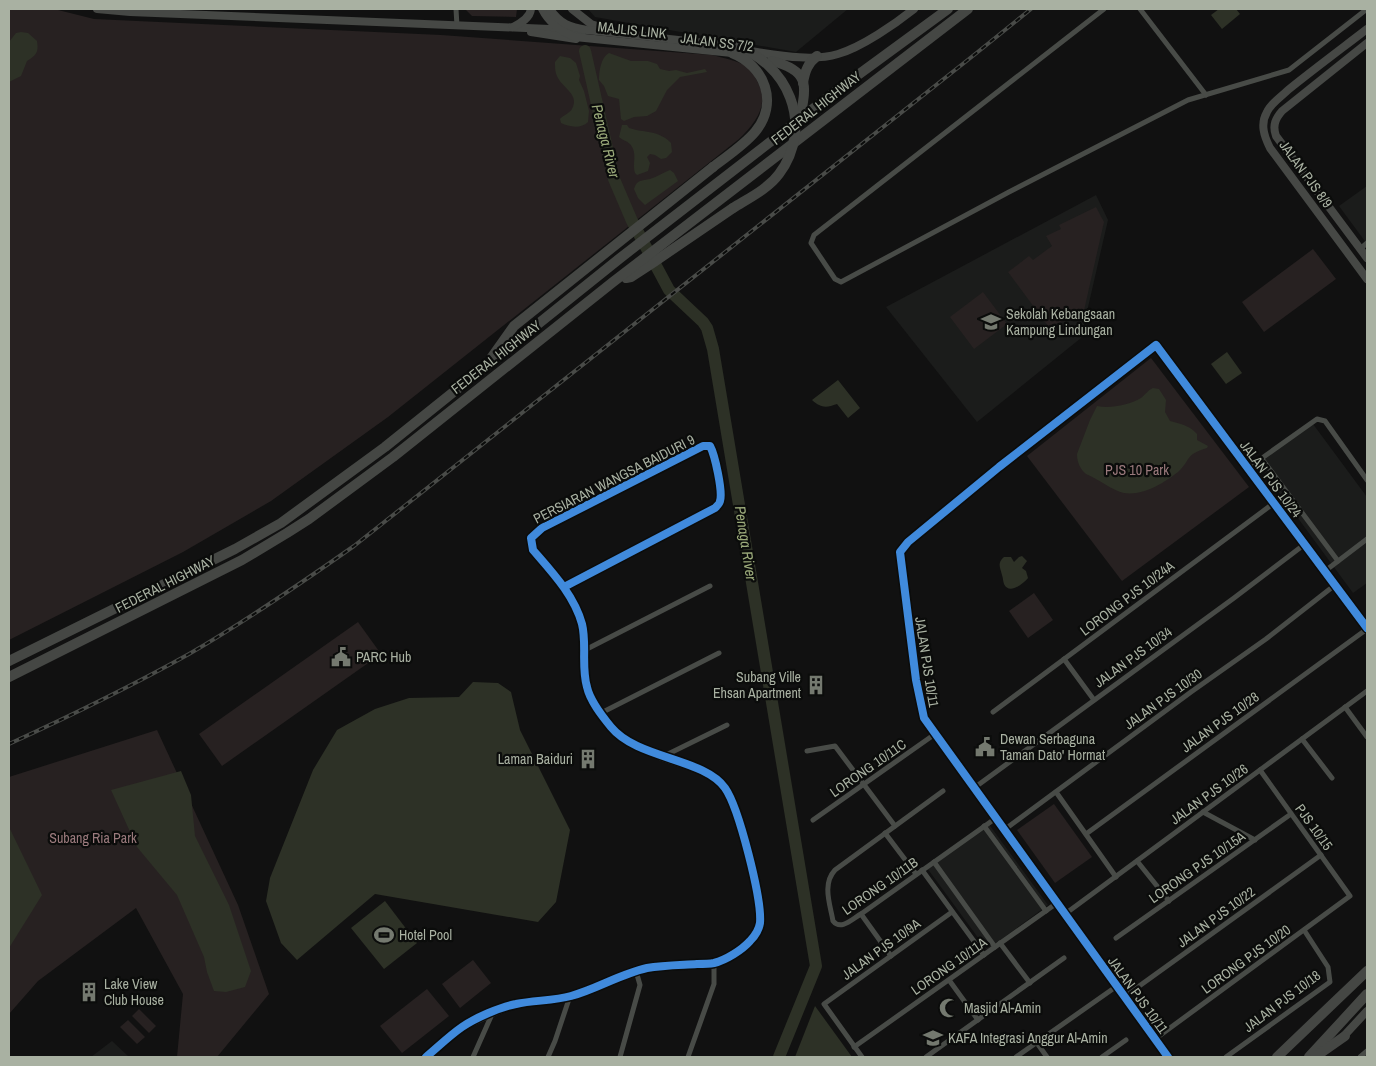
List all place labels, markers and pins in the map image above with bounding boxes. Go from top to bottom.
place label: Sekolah Kebangsaan Kampung Lindungan [1006,305,1115,339]
school or university icon: Sekolah Kebangsaan Kampung Lindungan [980,311,1002,333]
public building icon: PARC Hub [330,646,352,668]
place label: PARC Hub [356,648,411,666]
place label: Subang Ville Ehsan Apartment [713,668,801,702]
building icon: Subang Ville Ehsan Apartment [805,674,827,696]
place label: Dewan Serbaguna Taman Dato' Hormat [1000,730,1105,764]
public building icon: Dewan Serbaguna Taman Dato' Hormat [974,736,996,758]
building icon: Laman Baiduri [577,748,599,770]
place label: Laman Baiduri [498,750,573,768]
sports icon: Hotel Pool [373,924,395,946]
place label: Hotel Pool [399,926,452,944]
place label: Lake View Club House [104,975,164,1009]
building icon: Lake View Club House [78,981,100,1003]
mosque icon: Masjid Al-Amin [938,997,960,1019]
place label: Masjid Al-Amin [964,999,1041,1017]
school or university icon: KAFA Integrasi Anggur Al-Amin [922,1027,944,1049]
place label: KAFA Integrasi Anggur Al-Amin [948,1029,1108,1047]

